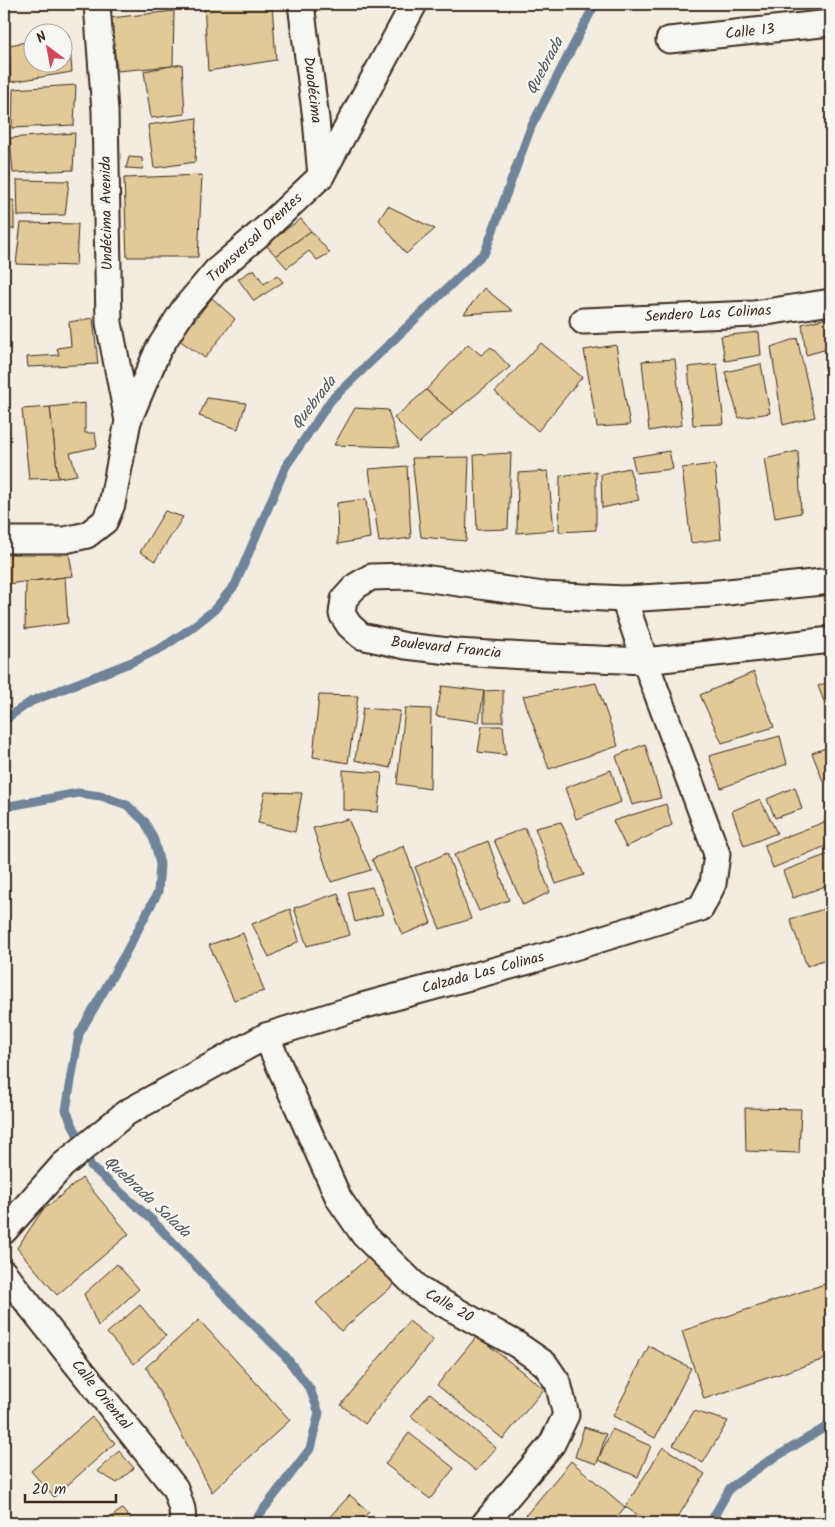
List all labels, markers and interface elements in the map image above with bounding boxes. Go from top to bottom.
street label: Calle 13 [724,17,776,47]
north arrow [22,22,72,72]
text: N [32,26,51,49]
water label: Quebrada [519,32,571,99]
street label: Duodécima [296,55,328,125]
street label: Undécima Avenida [94,156,120,270]
street label: Transversal Orentes [202,187,309,289]
street label: Sendero Las Colinas [644,299,773,329]
water label: Quebrada [285,370,344,435]
street label: Boulevard Francia [390,630,502,666]
street label: Calzada Las Colinas [419,945,548,1001]
water label: Quebrada Salada [98,1150,197,1245]
street label: Calle 20 [420,1283,478,1330]
street label: Calle Oriental [65,1354,137,1436]
scale bar [25,1472,116,1504]
text: 20 m [32,1478,66,1502]

